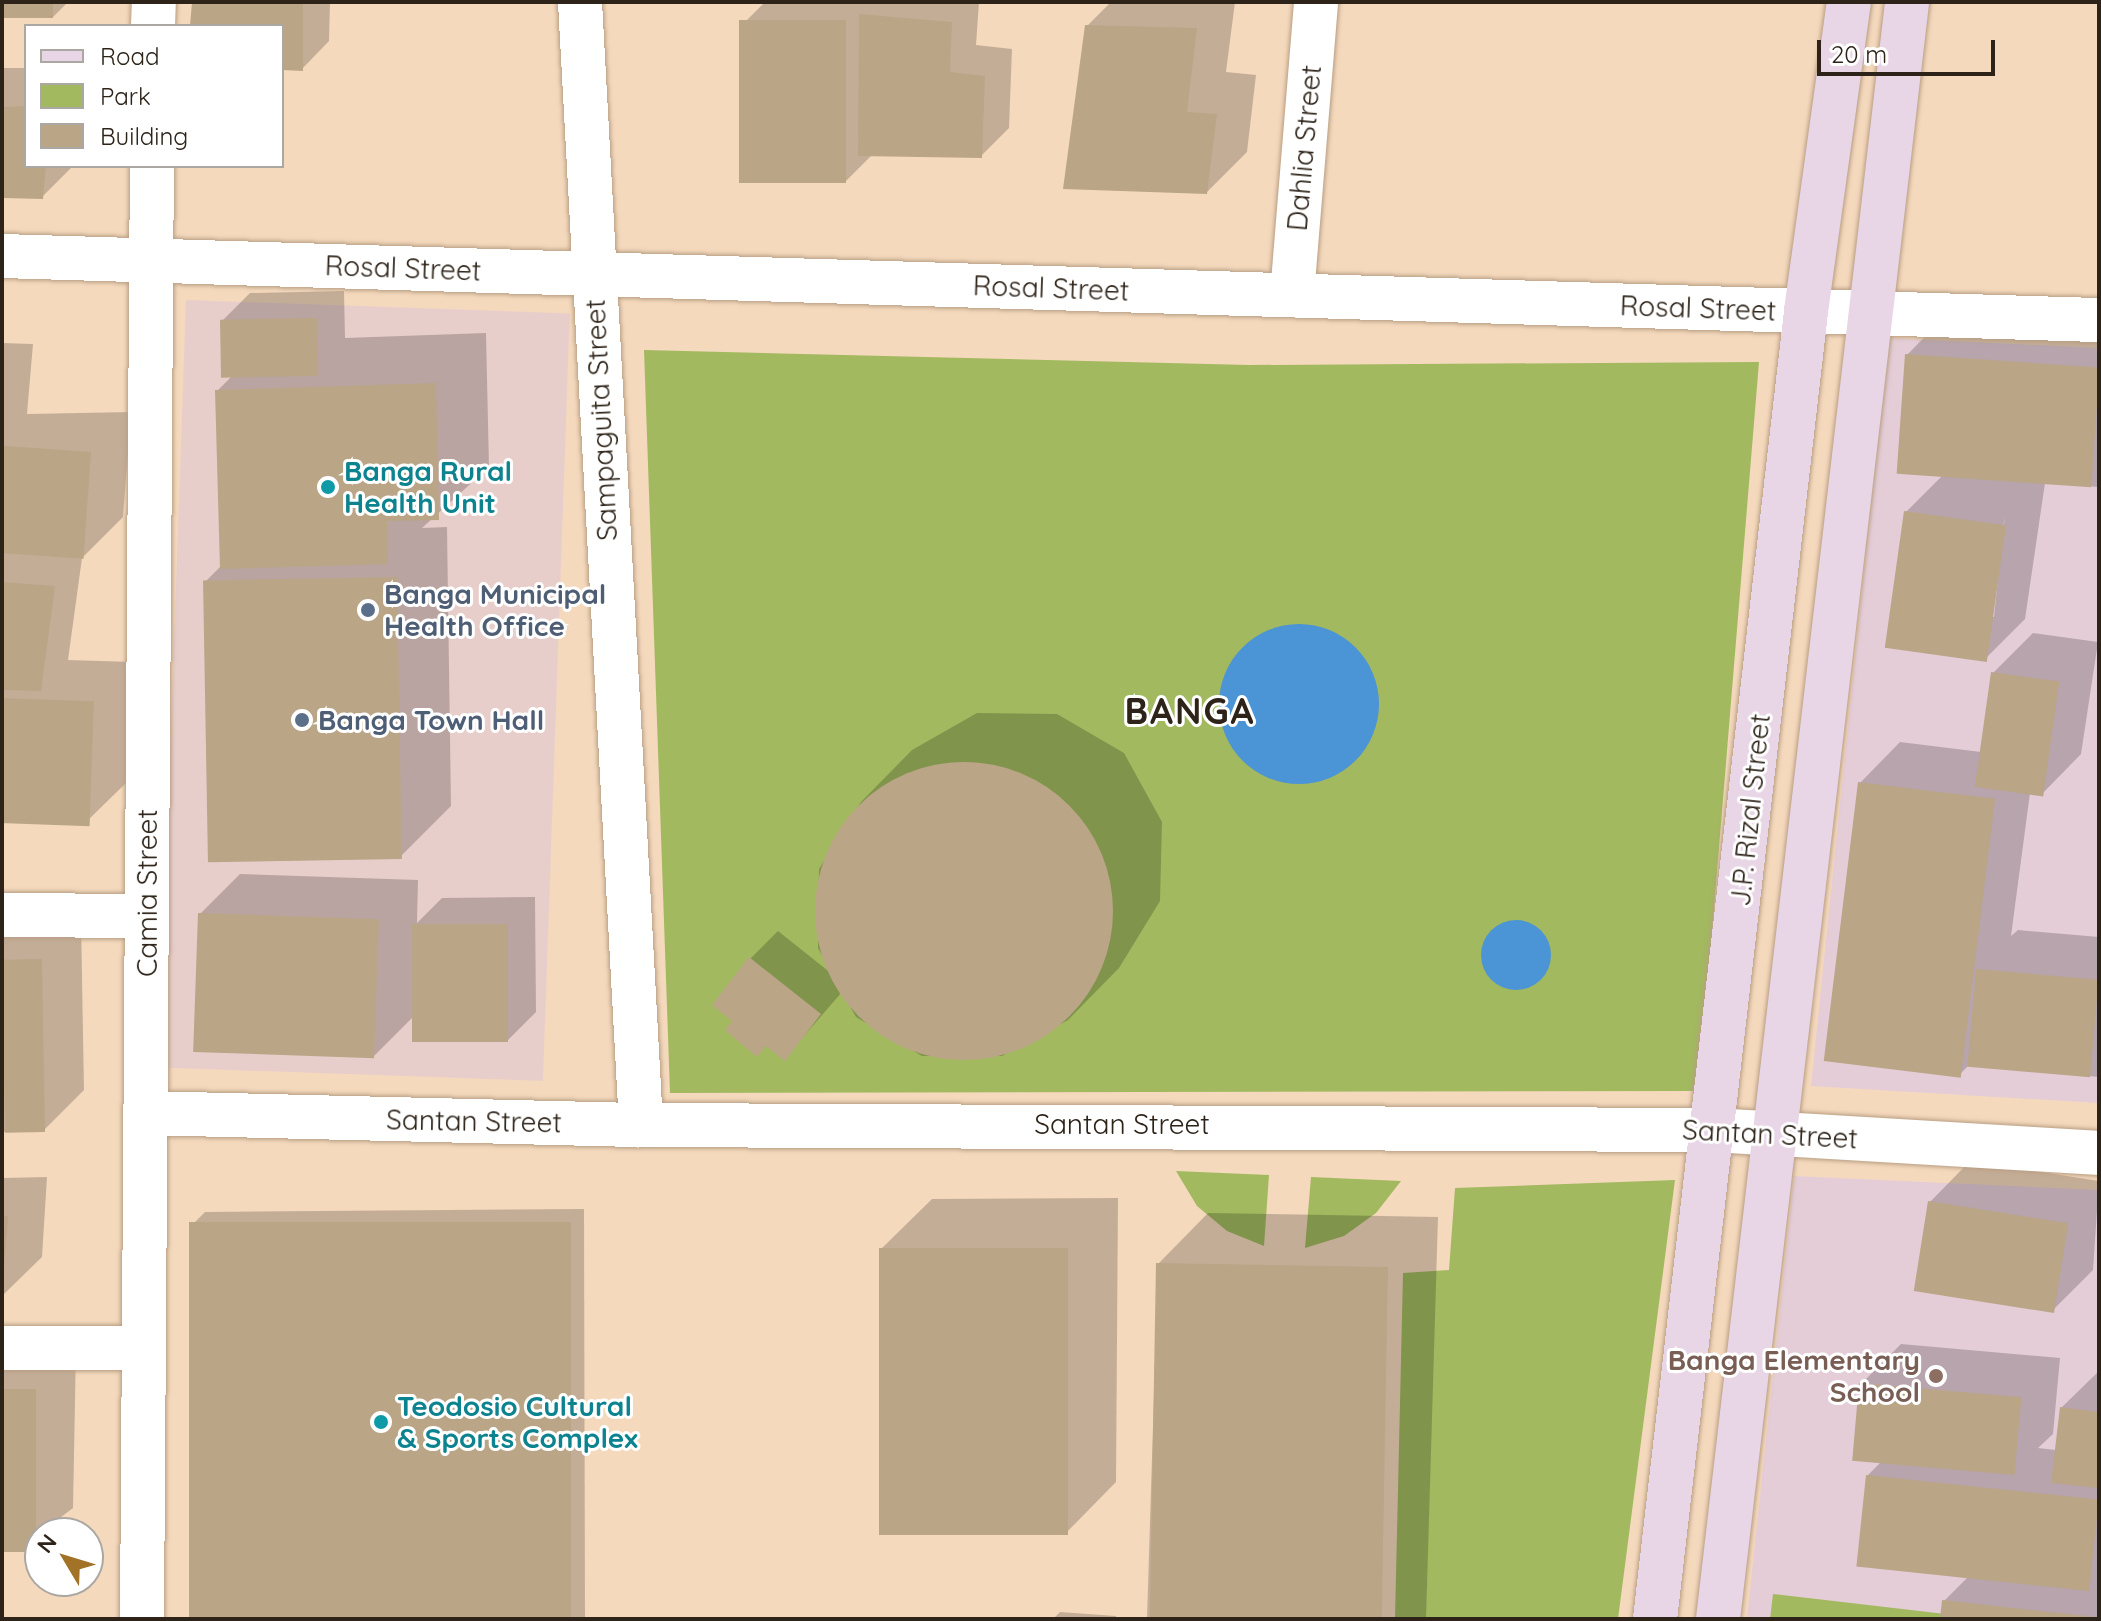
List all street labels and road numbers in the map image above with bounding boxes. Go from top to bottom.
street label: Dahlia Street [1280,64,1328,232]
street label: Rosal Street [324,248,482,288]
street label: Rosal Street [972,268,1130,308]
street label: Rosal Street [1619,288,1777,328]
street label: Sampaguita Street [578,298,624,542]
street label: J.P. Rizal Street [1723,712,1777,908]
street label: Camia Street [130,809,164,977]
street label: Santan Street [386,1103,562,1139]
street label: Santan Street [1034,1107,1210,1141]
street label: Santan Street [1681,1113,1859,1155]

